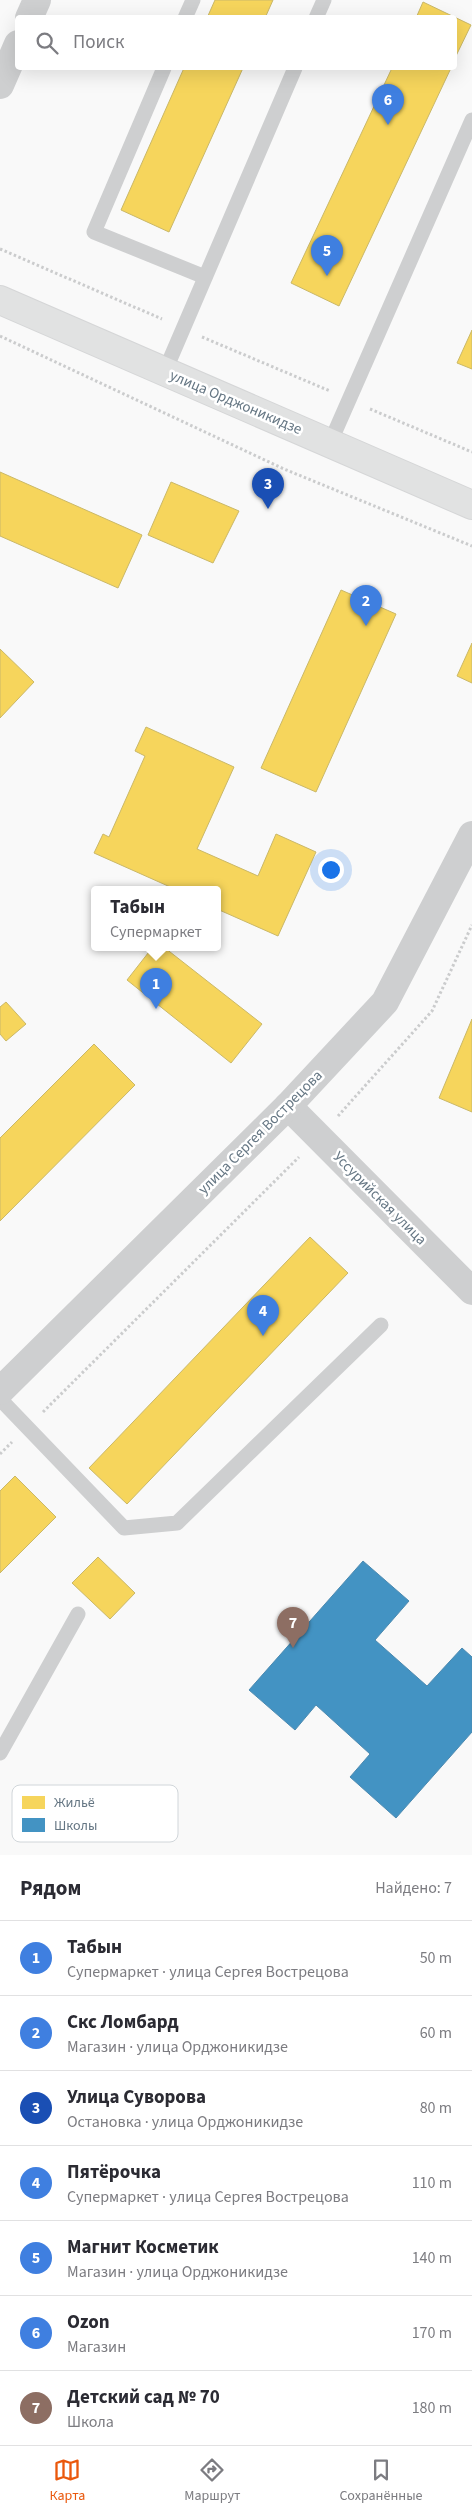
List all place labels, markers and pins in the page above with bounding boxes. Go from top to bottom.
pin: 6 [372,84,404,125]
pin: 5 [311,235,343,276]
pin: 3 [252,468,284,509]
pin: 2 [350,585,382,626]
pin: 1 [140,968,172,1009]
pin: 4 [247,1295,279,1336]
pin: 7 [277,1607,309,1648]

